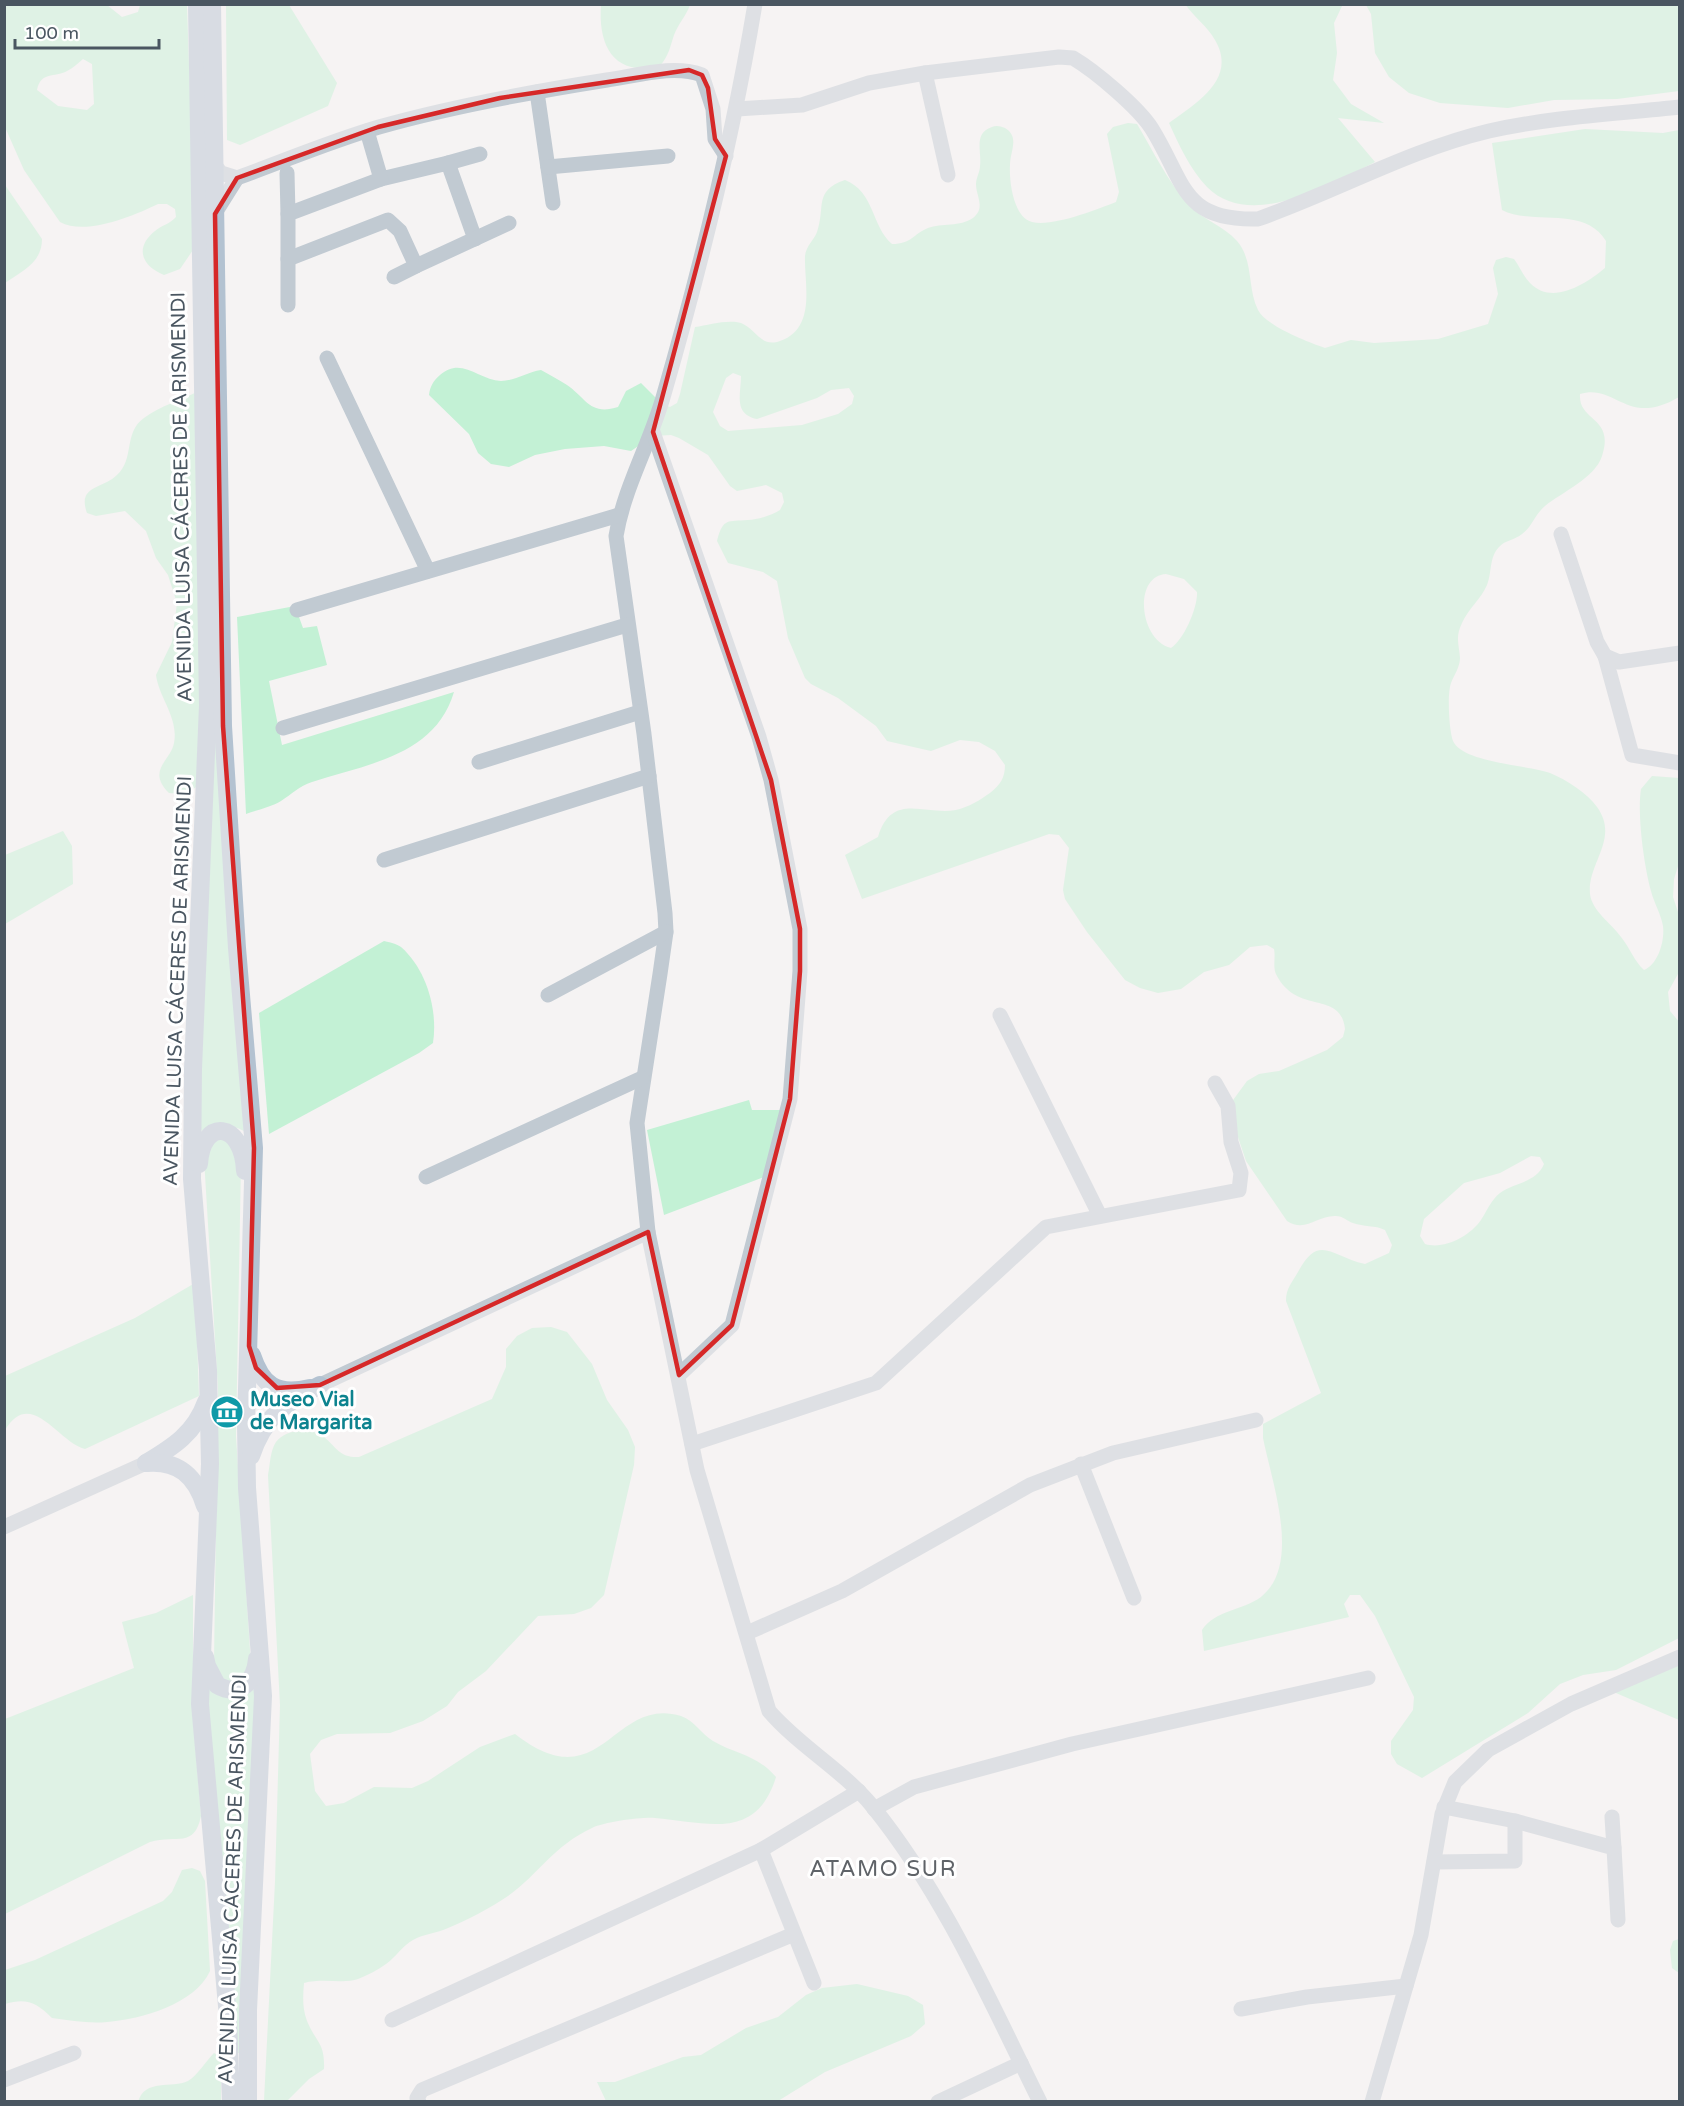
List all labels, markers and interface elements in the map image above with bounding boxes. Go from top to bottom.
scale bar [15,12,159,50]
text: 100 m [24,22,79,44]
street label: AVENIDA LUISA CÁCERES DE ARISMENDI [165,292,198,702]
street label: AVENIDA LUISA CÁCERES DE ARISMENDI [158,775,197,1187]
place label: Museo Vial de Margarita [250,1388,372,1435]
museum icon: Museo Vial de Margarita [209,1394,245,1430]
street label: AVENIDA LUISA CÁCERES DE ARISMENDI [213,1673,252,2085]
district label: ATAMO SUR [809,1856,957,1882]

